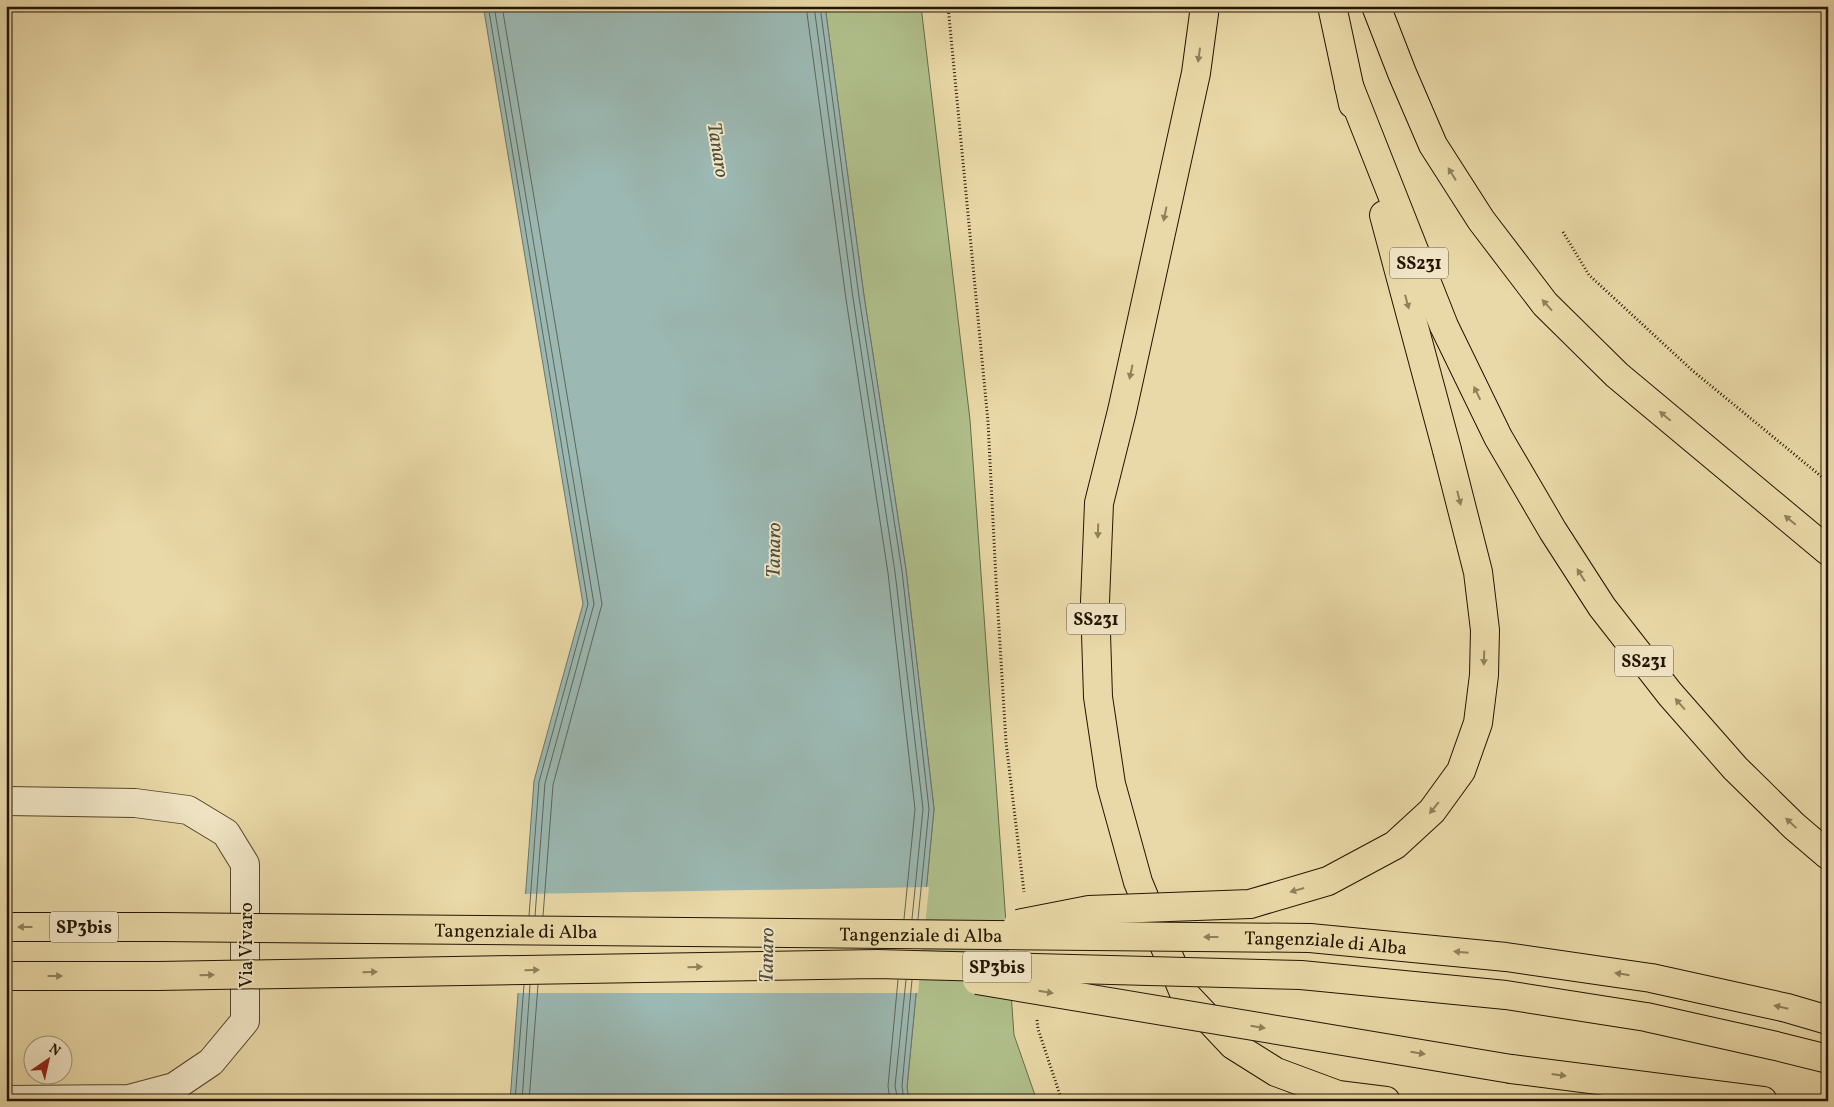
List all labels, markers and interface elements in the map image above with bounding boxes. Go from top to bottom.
one-way arrow [1194,47,1202,63]
water label: Tanaro [699,121,735,180]
one-way arrow [1447,167,1456,180]
one-way arrow [1161,206,1169,222]
road number: SS231 [1390,248,1448,278]
one-way arrow [1404,295,1412,310]
one-way arrow [1541,300,1553,312]
one-way arrow [1127,365,1135,380]
one-way arrow [1472,386,1480,400]
one-way arrow [1660,410,1672,422]
one-way arrow [1455,490,1463,505]
one-way arrow [1784,515,1797,526]
water label: Tanaro [761,522,789,578]
one-way arrow [1094,523,1102,539]
one-way arrow [1577,569,1586,582]
road number: SS231 [1067,604,1125,634]
road number: SS231 [1615,646,1673,676]
one-way arrow [1480,650,1488,666]
one-way arrow [1674,698,1685,711]
one-way arrow [1428,801,1439,814]
one-way arrow [1785,817,1797,829]
one-way arrow [1289,886,1304,894]
street label: Via Vivaro [234,902,260,988]
road number: SP3bis [50,912,118,942]
street label: Tangenziale di Alba [434,919,598,946]
street label: Tangenziale di Alba [839,922,1003,950]
one-way arrow [17,923,33,931]
street label: Tangenziale di Alba [1244,926,1408,962]
water label: Tanaro [754,927,782,983]
one-way arrow [1203,933,1219,941]
one-way arrow [1452,948,1468,956]
road number: SP3bis [963,952,1031,982]
one-way arrow [687,963,703,971]
one-way arrow [524,965,540,973]
one-way arrow [362,968,378,976]
one-way arrow [1613,970,1629,978]
one-way arrow [199,971,215,979]
one-way arrow [47,972,63,980]
one-way arrow [1038,988,1054,996]
one-way arrow [1773,1003,1788,1011]
one-way arrow [1250,1023,1266,1031]
north arrow [22,1034,72,1084]
text: N [45,1040,64,1061]
one-way arrow [1410,1050,1426,1058]
one-way arrow [1552,1071,1568,1079]

